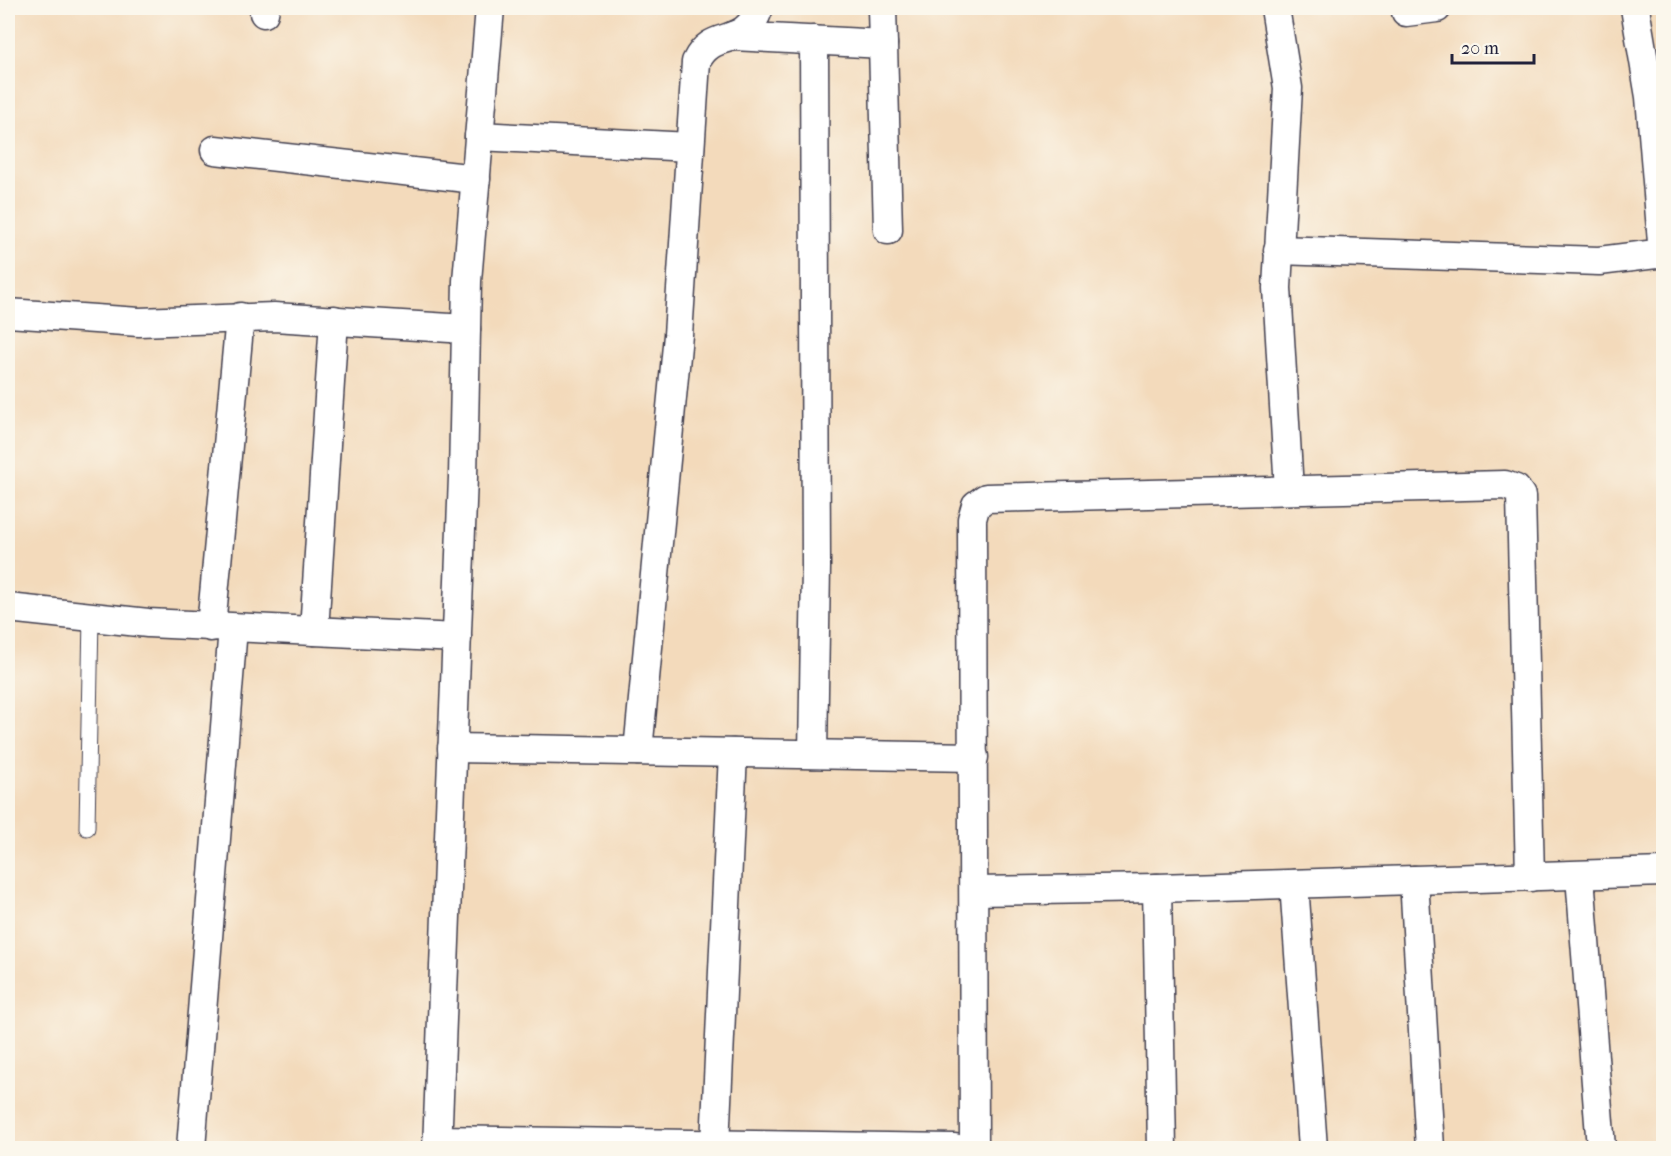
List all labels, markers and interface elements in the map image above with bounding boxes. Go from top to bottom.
scale bar [1452,27,1534,65]
text: 20 m [1461,38,1499,59]

